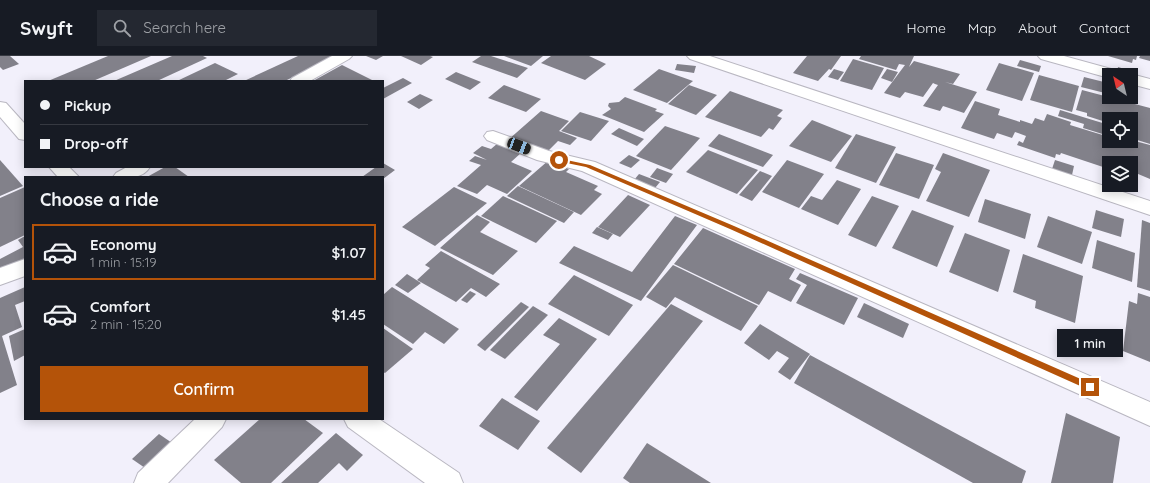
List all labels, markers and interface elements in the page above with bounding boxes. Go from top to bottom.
search box [97,10,377,46]
text: Swyft [20,16,73,40]
icon: search [111,17,133,39]
text: Search here [143,18,226,37]
text: Home [907,19,946,37]
text: Map [968,19,996,37]
text: About [1018,19,1057,37]
text: Contact [1079,19,1130,37]
north arrow [1102,68,1138,104]
map controls [1102,68,1138,192]
text: Pickup [64,96,111,115]
button: locate [1102,112,1138,148]
text: Drop-off [64,134,128,153]
car [506,136,532,156]
route start [550,151,568,169]
button: layers [1102,156,1138,192]
text: Choose a ride [40,188,159,211]
icon: car [42,234,78,270]
text: Economy [90,235,157,254]
text: $1.07 [332,243,366,262]
text: 1 min · 15:19 [90,254,157,270]
icon: car [42,296,78,332]
text: Comfort [90,297,151,316]
text: $1.45 [331,305,366,324]
text: 2 min · 15:20 [90,316,162,332]
callout: 1 min [1057,329,1123,357]
text: 1 min [1074,335,1106,351]
button: Confirm [40,366,368,412]
route end [1081,378,1099,396]

